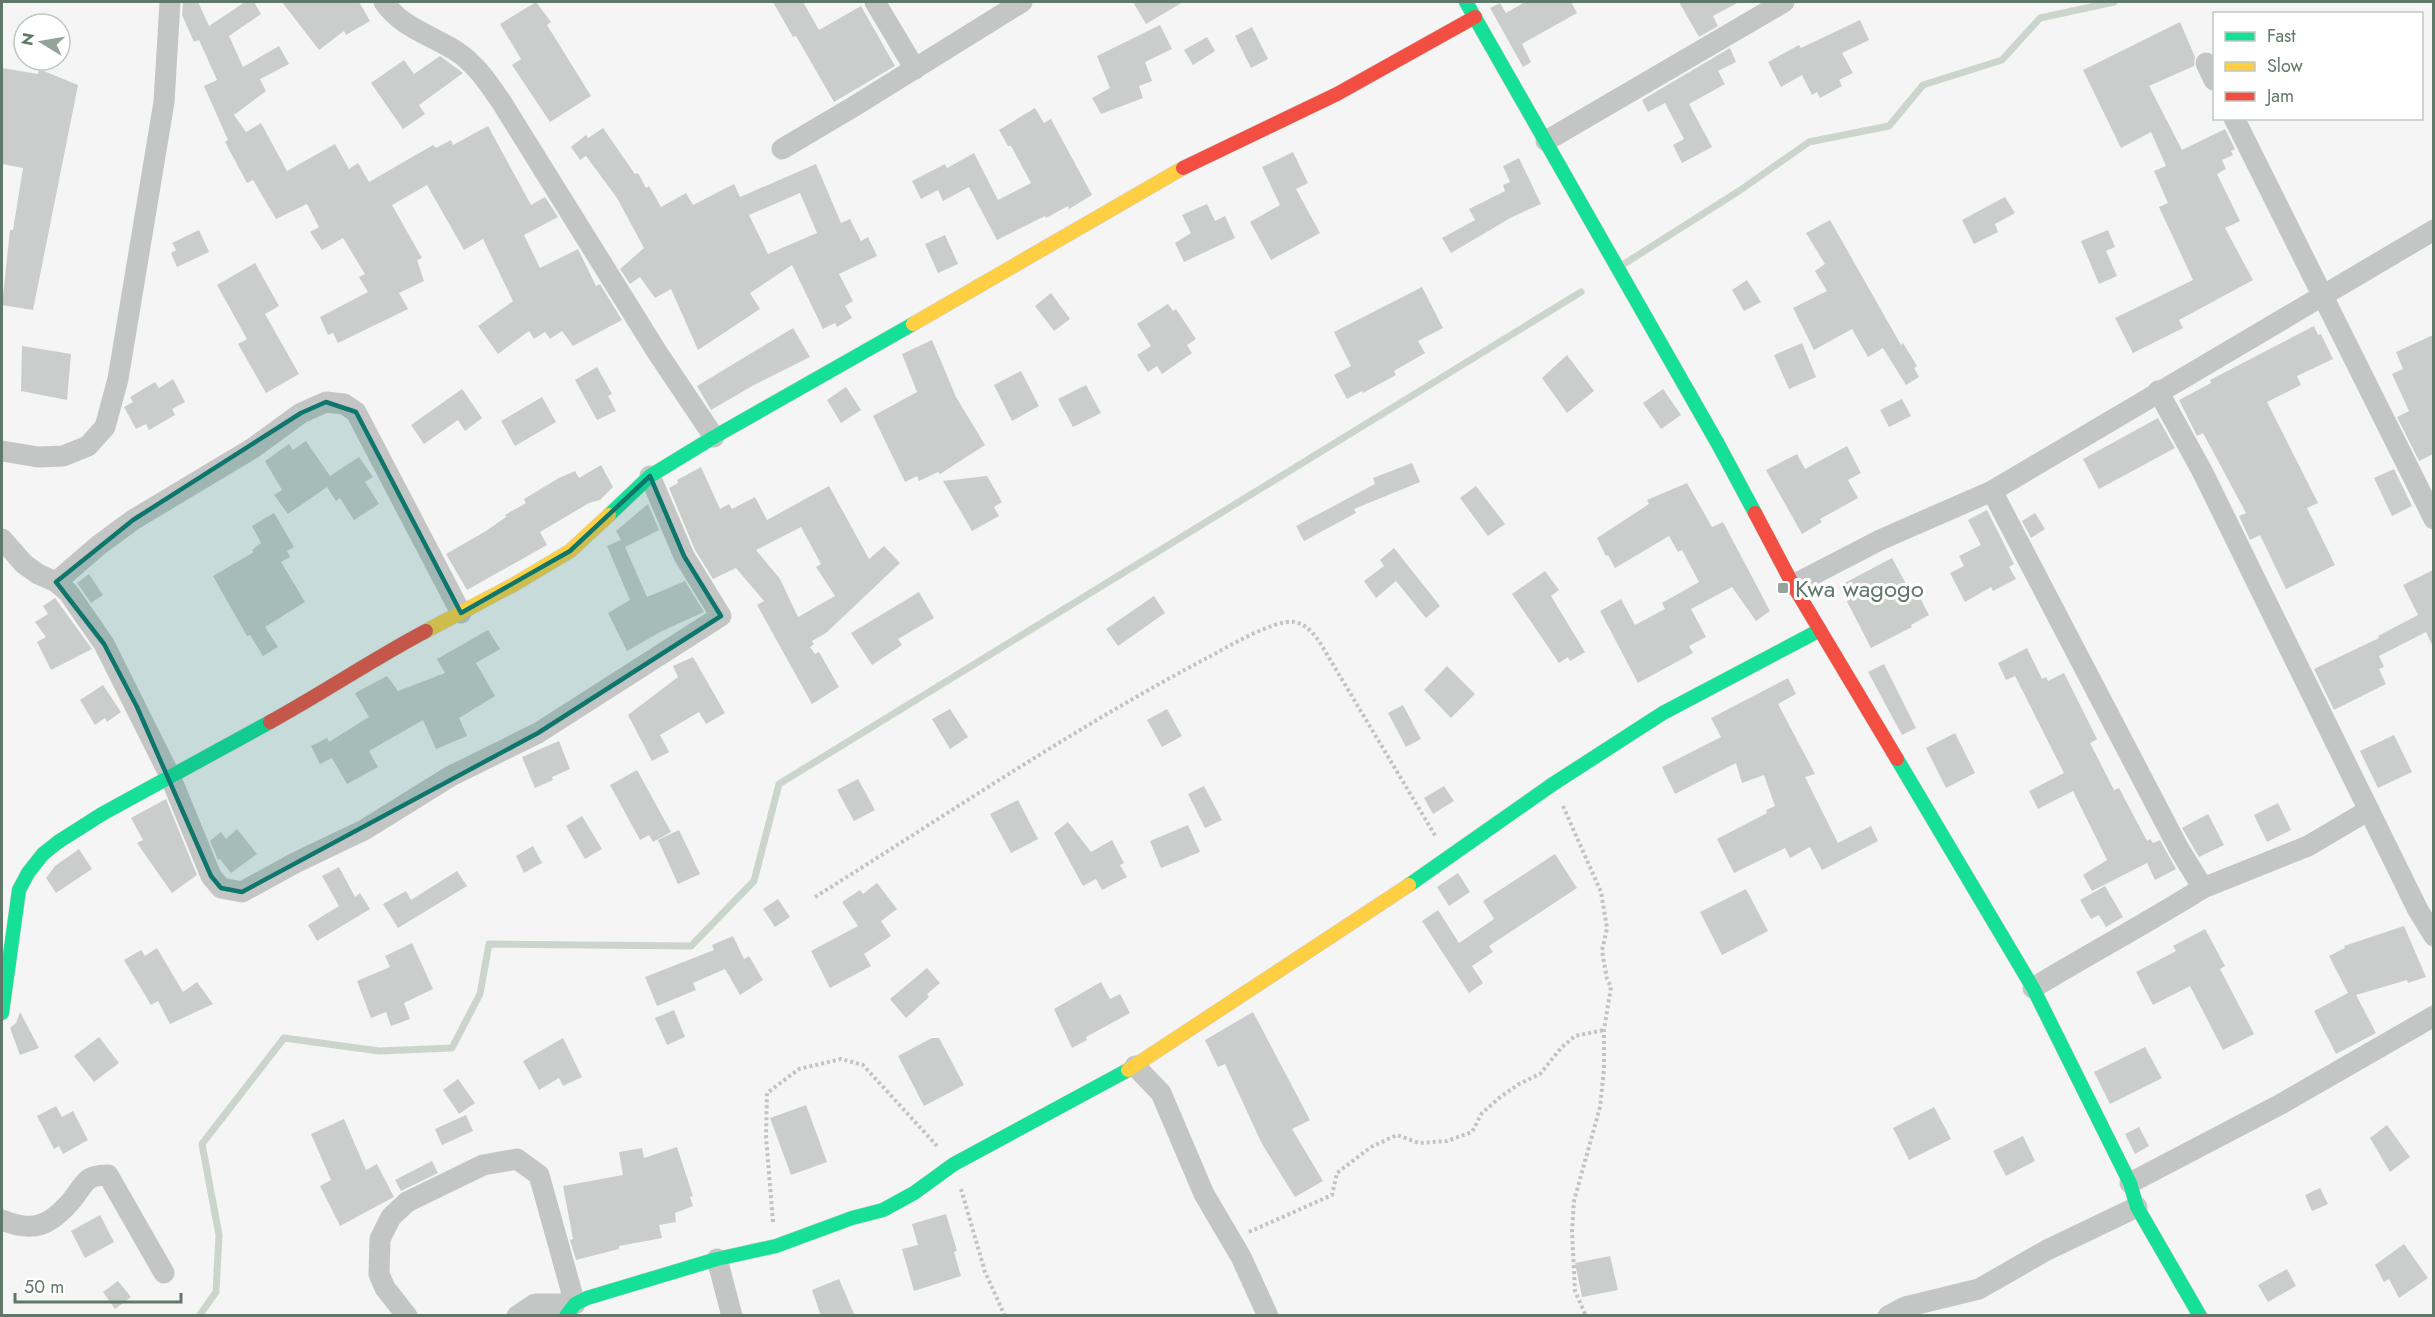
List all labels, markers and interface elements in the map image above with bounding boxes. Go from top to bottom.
north arrow [12,12,72,72]
legend [2213,12,2423,120]
text: Fast [2267,23,2296,49]
text: N [15,31,40,48]
text: Slow [2267,53,2304,79]
text: Jam [2265,83,2294,109]
place label: Kwa wagogo [1795,571,1924,606]
marker: Kwa wagogo [1776,581,1790,595]
scale bar [15,1266,182,1304]
text: 50 m [24,1274,64,1300]

